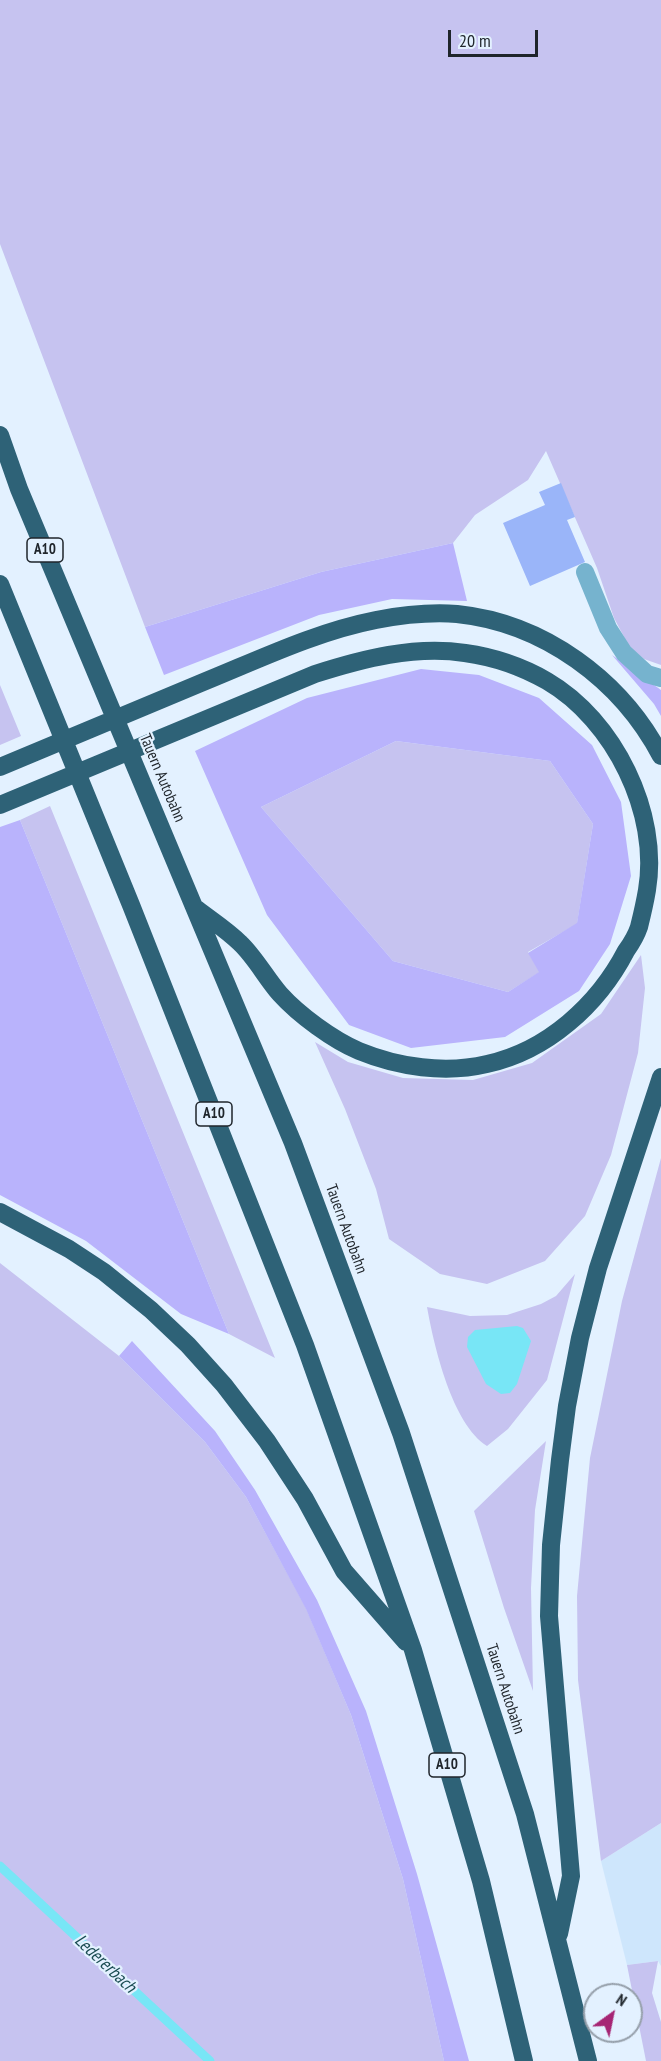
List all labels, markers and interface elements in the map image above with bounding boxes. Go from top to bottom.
scale bar [451,18,541,56]
text: 20 m [459,29,491,52]
road number: A10 [27,538,63,562]
street label: Tauern Autobahn [135,731,189,825]
road number: A10 [196,1102,232,1126]
street label: Tauern Autobahn [321,1182,371,1276]
street label: Tauern Autobahn [481,1642,529,1736]
road number: A10 [429,1753,465,1777]
water label: Ledererbach [70,1930,140,1998]
north arrow [583,1983,643,2043]
text: N [613,1989,631,2010]

